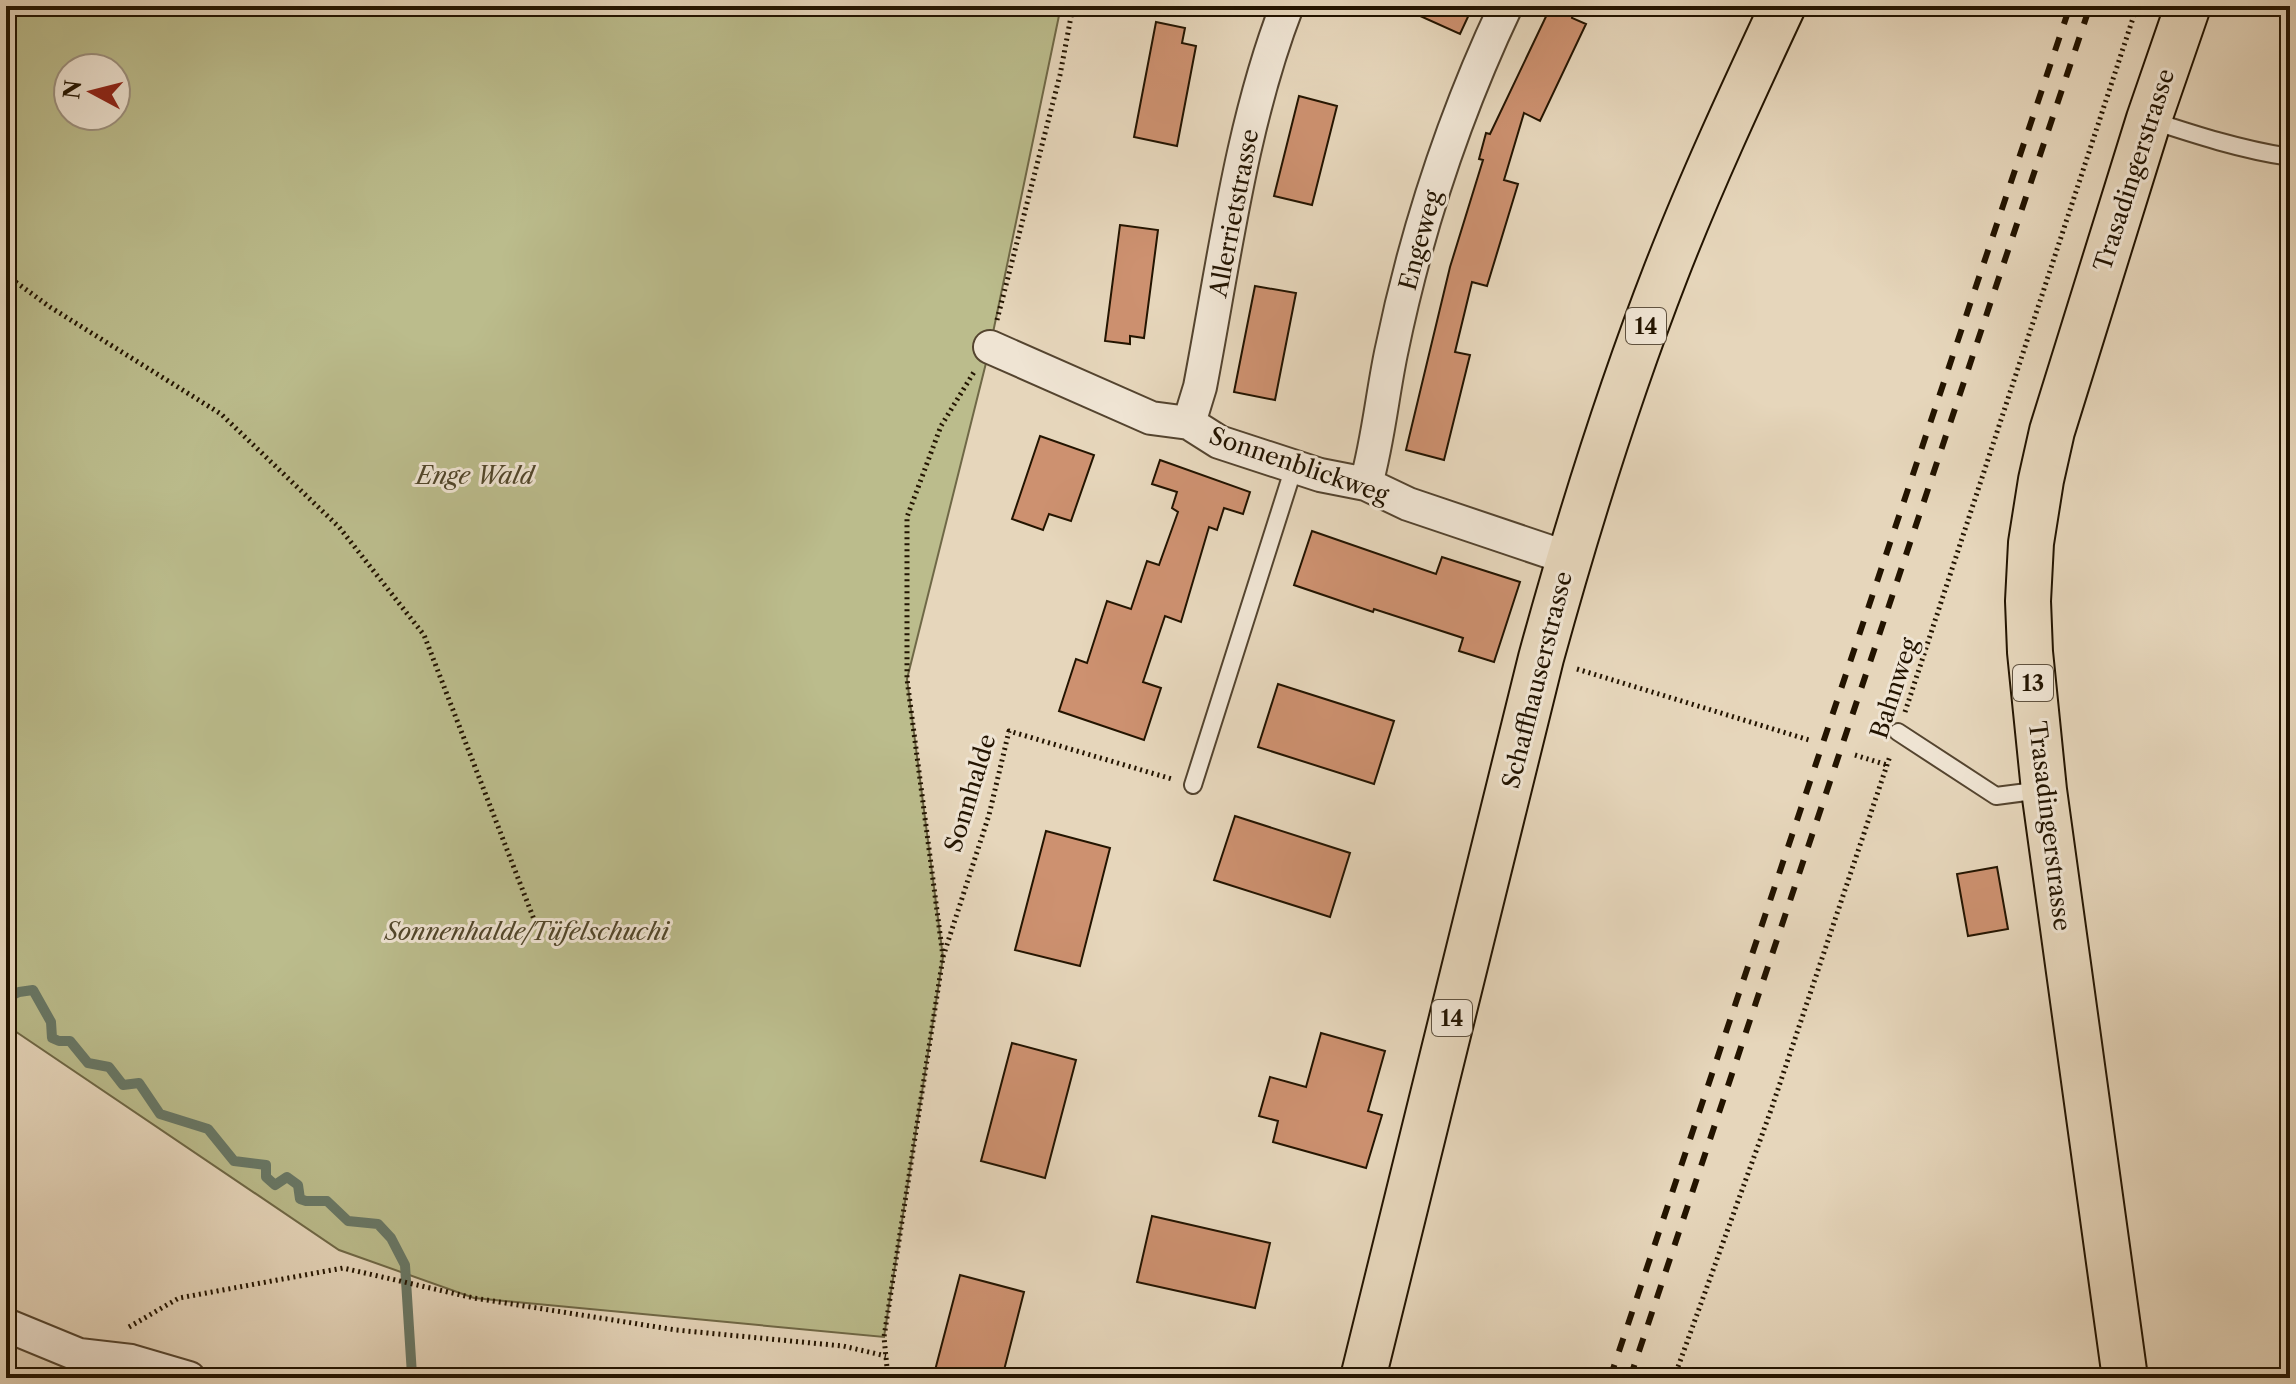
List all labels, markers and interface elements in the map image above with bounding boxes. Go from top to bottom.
north arrow [52,52,132,132]
street label: Trasadingerstrasse [2088,65,2180,275]
text: N [58,78,87,101]
street label: Allerrietstrasse [1203,126,1265,301]
street label: Engeweg [1393,186,1447,293]
road number: 14 [1626,308,1666,344]
street label: Sonnenblickweg [1206,421,1393,509]
park label: Enge Wald [414,461,537,490]
street label: Schaffhauserstrasse [1496,568,1578,792]
street label: Bahnweg [1864,634,1924,742]
road number: 13 [2013,665,2053,701]
street label: Trasadingerstrasse [2023,719,2077,933]
street label: Sonnhalde [938,730,1002,856]
park label: Sonnenhalde/Tüfelschuchi [383,917,671,946]
road number: 14 [1432,1000,1472,1036]

